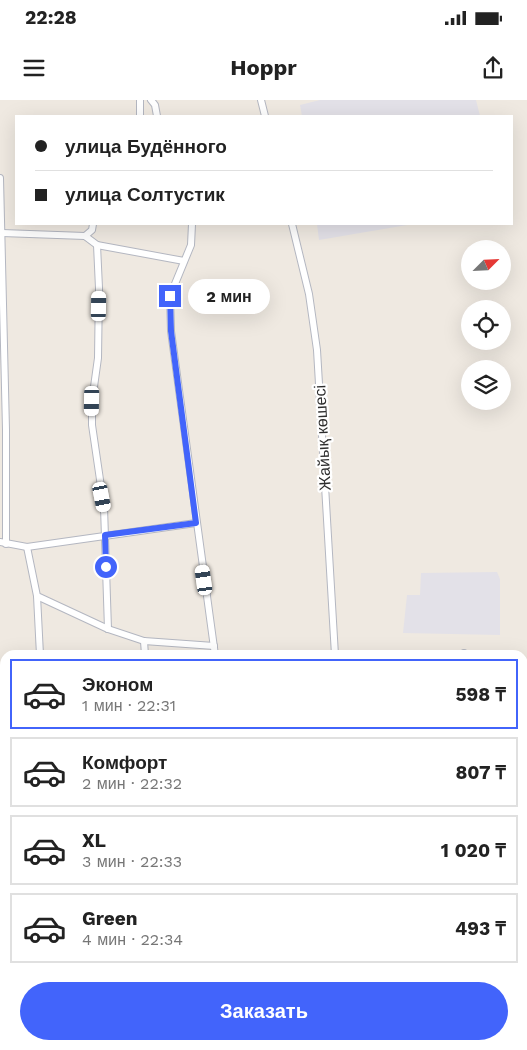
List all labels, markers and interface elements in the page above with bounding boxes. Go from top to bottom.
text: 22:28 [25,6,77,29]
icon: menu [20,54,48,82]
icon: share [479,54,507,82]
text: Hoppr [230,55,297,80]
text: улица Будённого [65,135,227,158]
text: улица Солтустик [65,183,225,206]
north arrow [461,240,511,290]
map controls [461,240,511,410]
callout: 2 мин [188,278,270,314]
route end [159,285,181,307]
text: 2 мин [206,287,252,306]
car [91,291,106,321]
button: locate [461,300,511,350]
button: layers [461,360,511,410]
street label: Жайық көшесі [310,385,335,491]
car [84,386,99,416]
car [91,481,112,513]
route start [95,556,117,578]
car [194,564,213,596]
icon: car [22,672,67,717]
text: Эконом [82,673,153,696]
text: 598 ₸ [455,683,506,706]
text: 1 мин · 22:31 [82,696,176,715]
icon: car [22,750,67,795]
text: Комфорт [82,751,167,774]
text: 807 ₸ [455,761,506,784]
text: 2 мин · 22:32 [82,774,182,793]
icon: car [22,828,67,873]
text: XL [82,829,106,852]
text: 1 020 ₸ [441,839,506,862]
text: 3 мин · 22:33 [82,852,182,871]
icon: car [22,906,67,951]
text: Green [82,907,138,930]
text: 493 ₸ [455,917,506,940]
text: 4 мин · 22:34 [82,930,183,949]
button: Заказать [20,982,508,1040]

